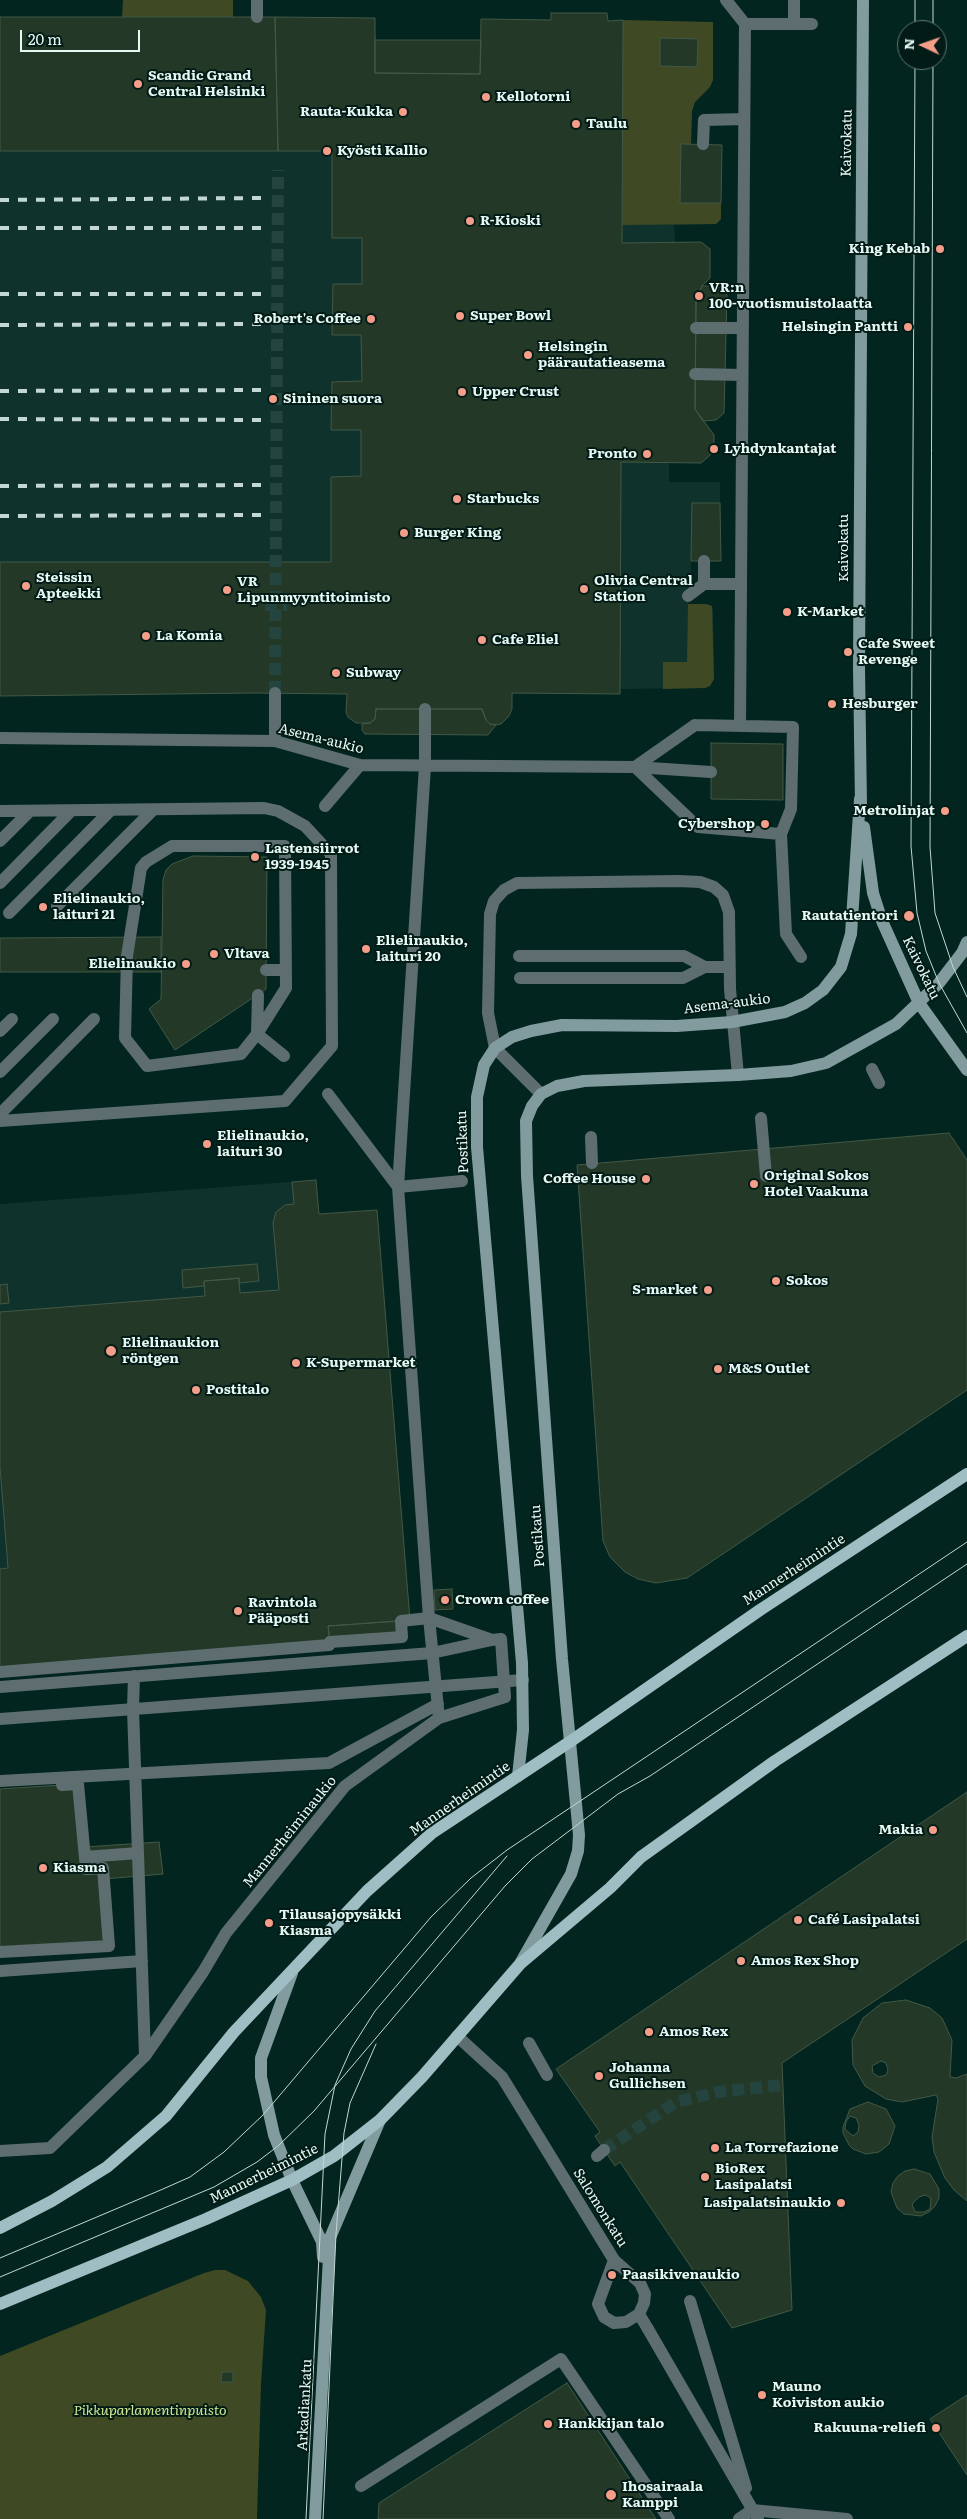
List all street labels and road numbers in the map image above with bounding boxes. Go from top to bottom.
street label: Kaivokatu [838,109,856,177]
street label: Kaivokatu [836,514,852,582]
street label: Asema-aukio [277,720,365,758]
street label: Kaivokatu [899,934,943,1002]
street label: Asema-aukio [683,990,771,1018]
street label: Postikatu [454,1110,472,1174]
street label: Postikatu [527,1504,549,1568]
street label: Mannerheimintie [740,1531,848,1609]
street label: Mannerheimintie [407,1758,513,1840]
street label: Mannerheiminaukio [240,1773,340,1891]
street label: Mannerheimintie [207,2140,321,2208]
street label: Salomonkatu [569,2166,631,2250]
street label: Arkadiankatu [294,2358,316,2452]

